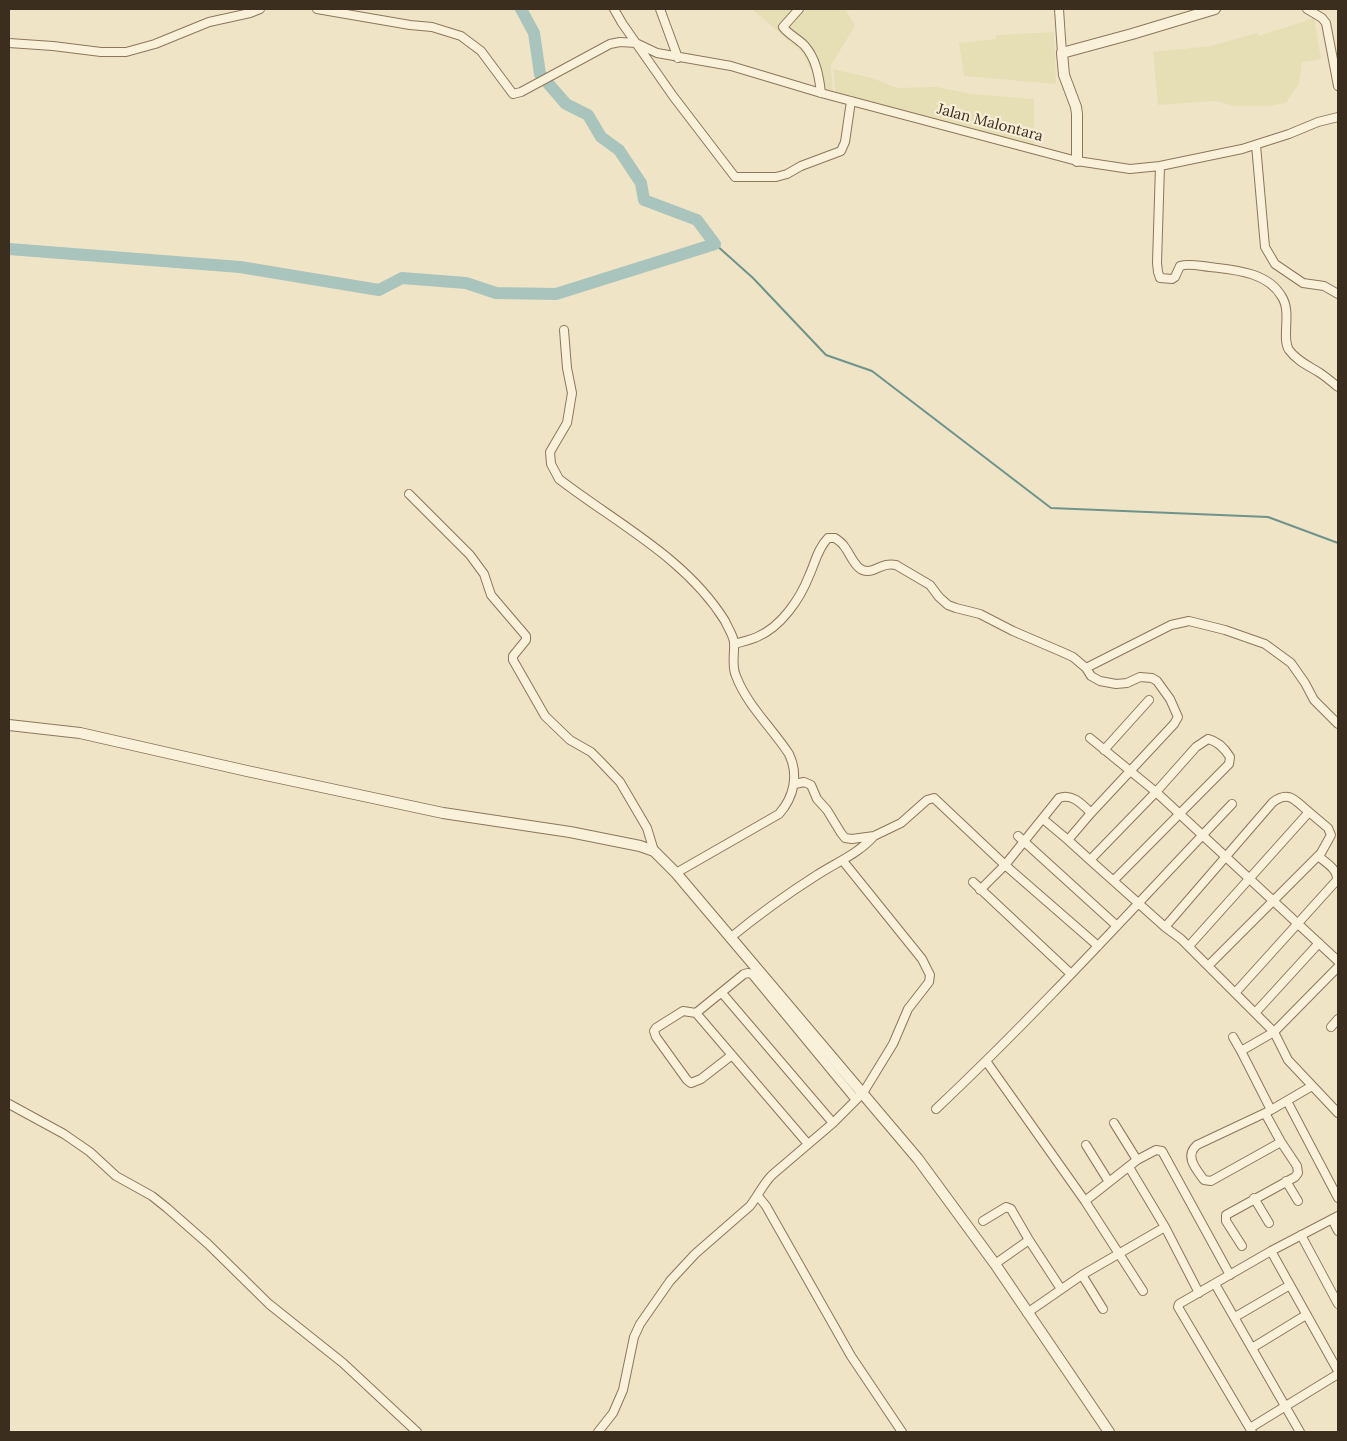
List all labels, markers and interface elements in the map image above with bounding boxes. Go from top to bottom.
street label: Jalan Malontara [935,100,1045,146]

